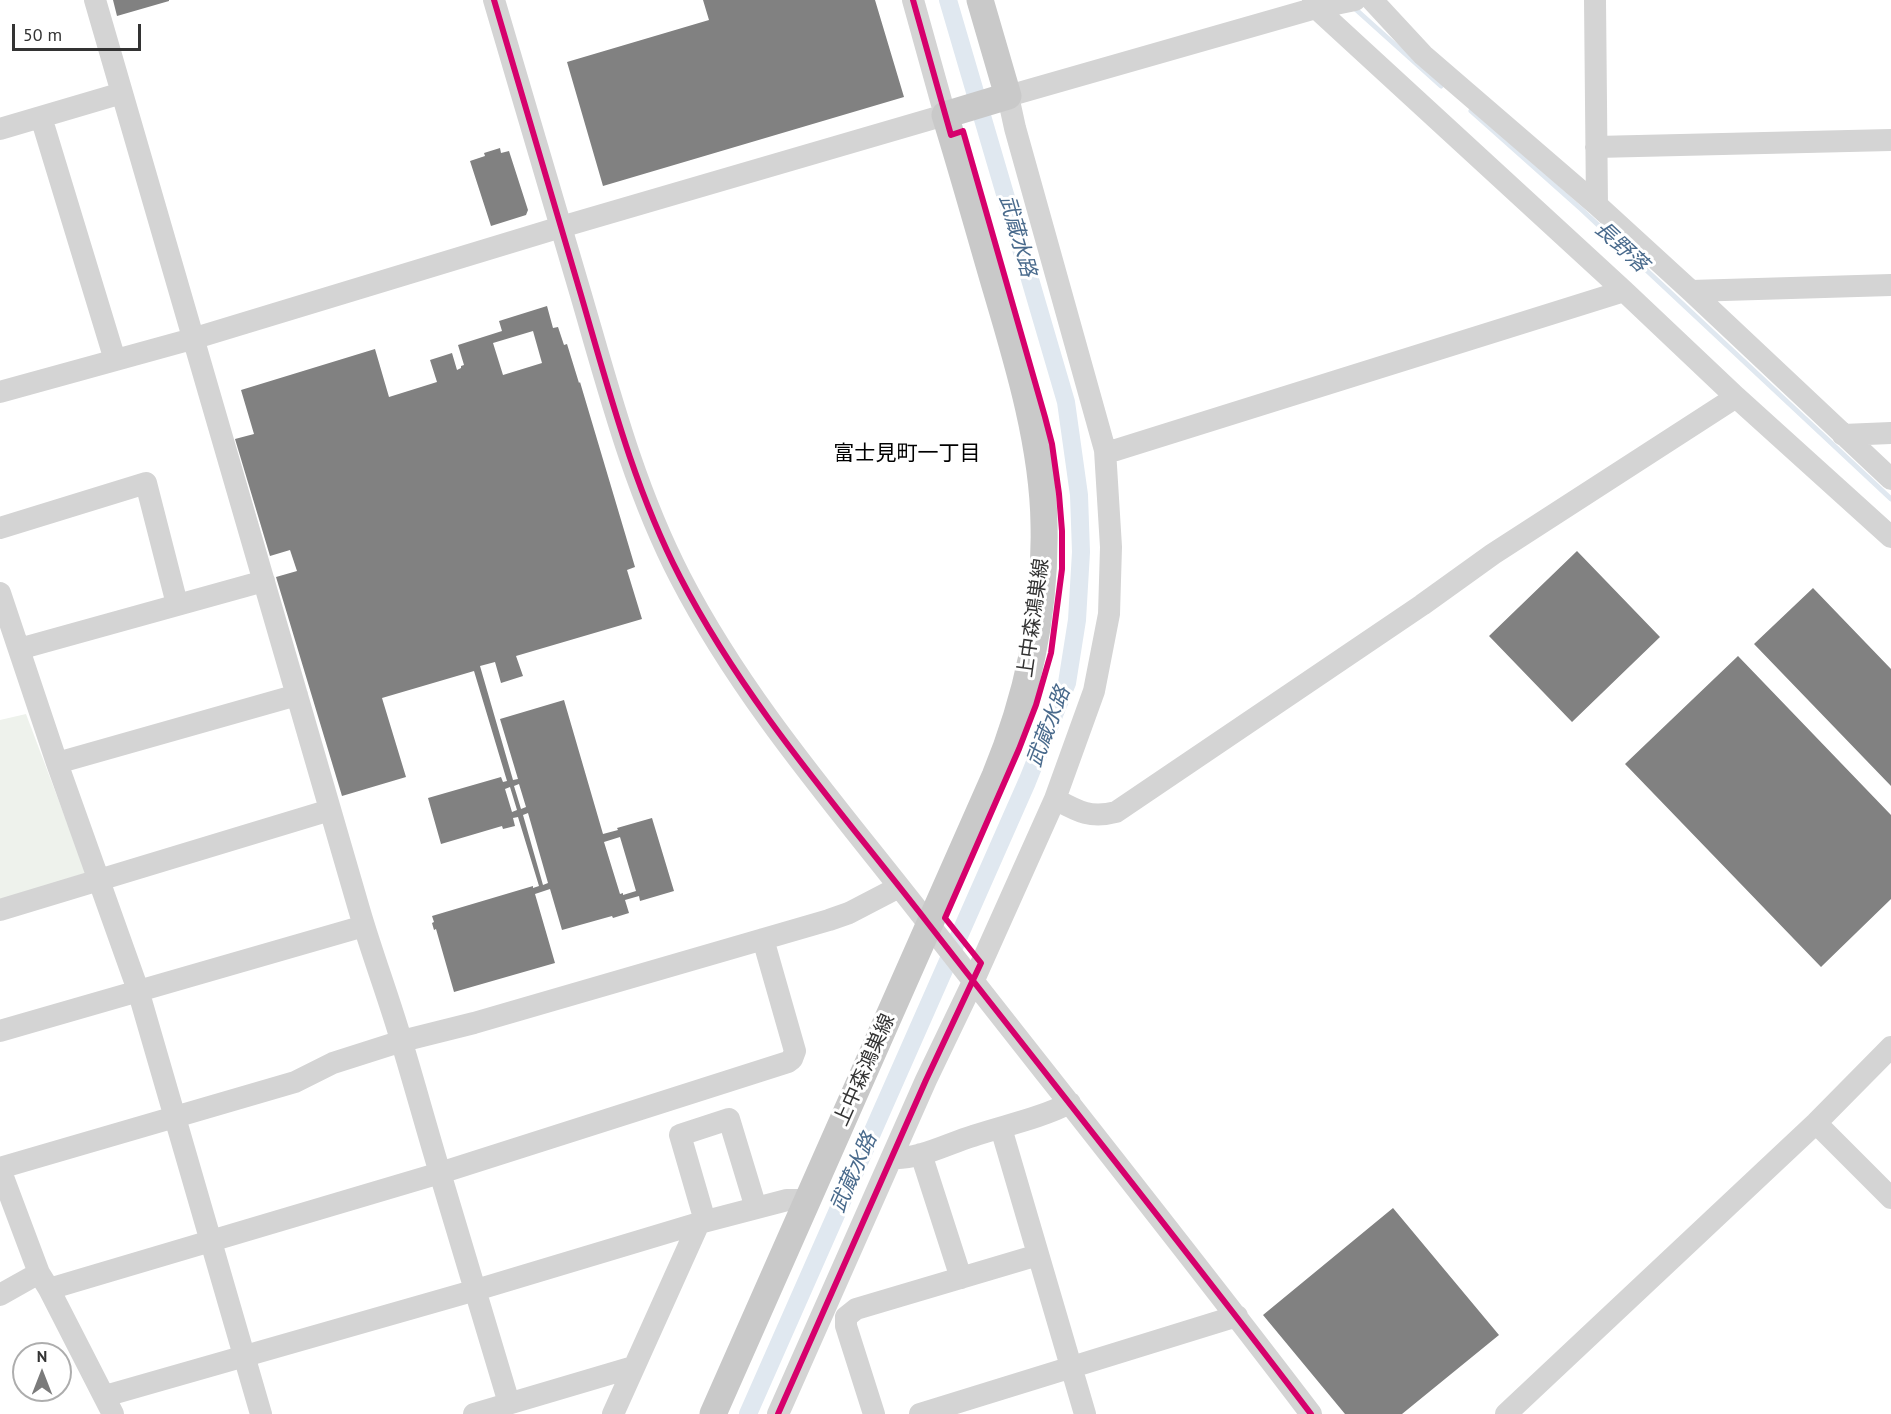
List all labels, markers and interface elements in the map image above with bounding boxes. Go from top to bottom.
scale bar [15,12,144,50]
text: 50 m [23,23,62,46]
water label: 武蔵水路 [993,192,1041,280]
water label: 長野落 [1589,216,1653,278]
district label: 富士見町一丁目 [834,441,980,467]
street label: 上中森鴻巣線 [1014,557,1054,679]
water label: 武蔵水路 [1022,683,1076,771]
street label: 上中森鴻巣線 [830,1010,900,1130]
water label: 武蔵水路 [825,1130,883,1216]
north arrow [12,1342,72,1402]
text: N [37,1346,47,1366]

